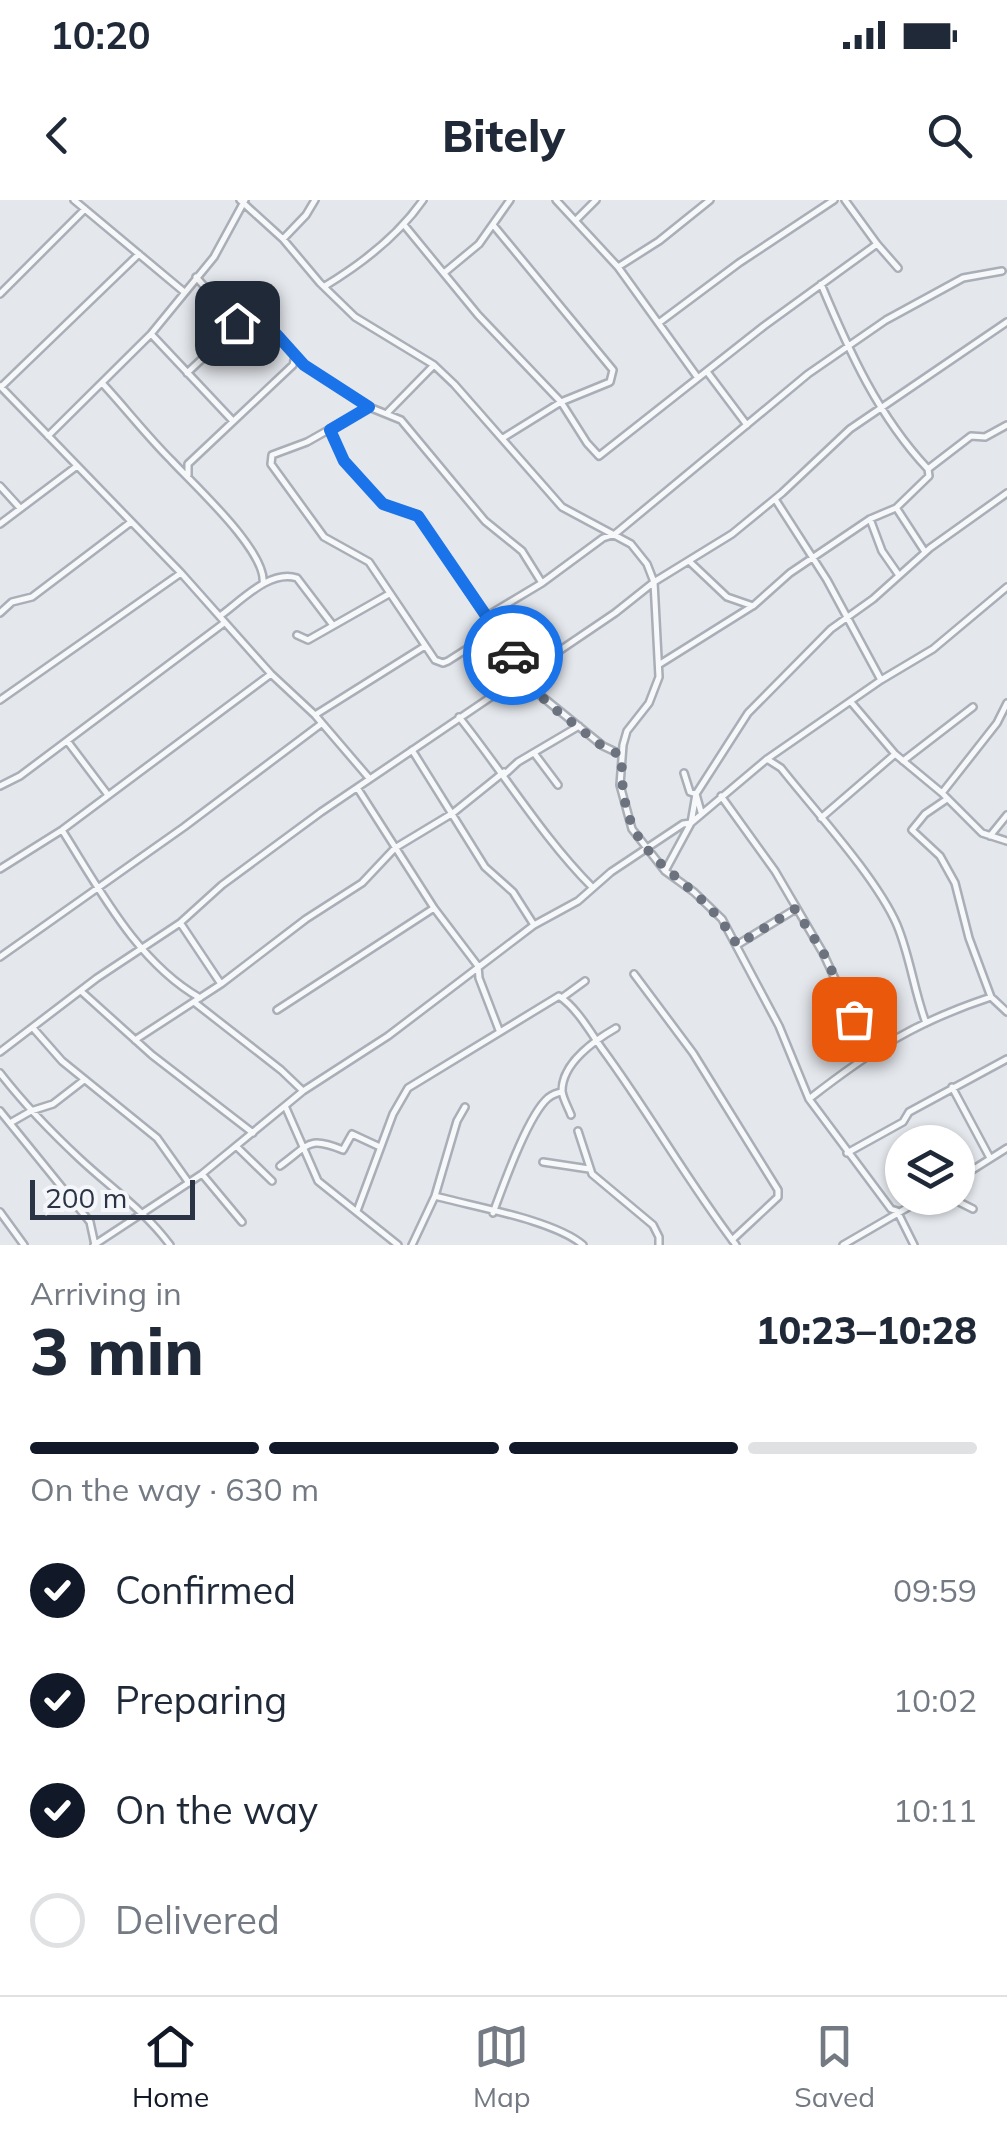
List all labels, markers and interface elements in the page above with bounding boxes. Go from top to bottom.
text: 10:20 [50,11,151,59]
text: Bitely [442,107,565,163]
icon: back [30,108,85,163]
icon: search [922,108,977,163]
pin [195,281,280,366]
icon: home [210,296,265,351]
courier [463,605,563,705]
icon: car [486,628,541,683]
pin [812,977,897,1062]
icon: bag [827,992,882,1047]
map controls [885,1125,975,1215]
button: layers [885,1125,975,1215]
scale bar [30,1175,195,1220]
text: 200 m [45,1180,127,1215]
text: Arriving in [30,1273,182,1313]
text: 10:23–10:28 [756,1306,977,1354]
text: 3 min [30,1310,204,1391]
text: On the way · 630 m [30,1469,319,1509]
icon: check [30,1563,85,1618]
text: Confirmed [115,1566,296,1614]
text: 09:59 [893,1570,977,1610]
icon: check [30,1673,85,1728]
text: Preparing [115,1676,287,1724]
text: 10:02 [893,1680,977,1720]
icon: check [30,1783,85,1838]
text: On the way [115,1786,318,1834]
text: 10:11 [893,1790,977,1830]
text: Delivered [115,1896,280,1944]
tab: Home [132,2019,209,2114]
tab: Map [473,2019,531,2114]
tab: Saved [794,2019,875,2114]

